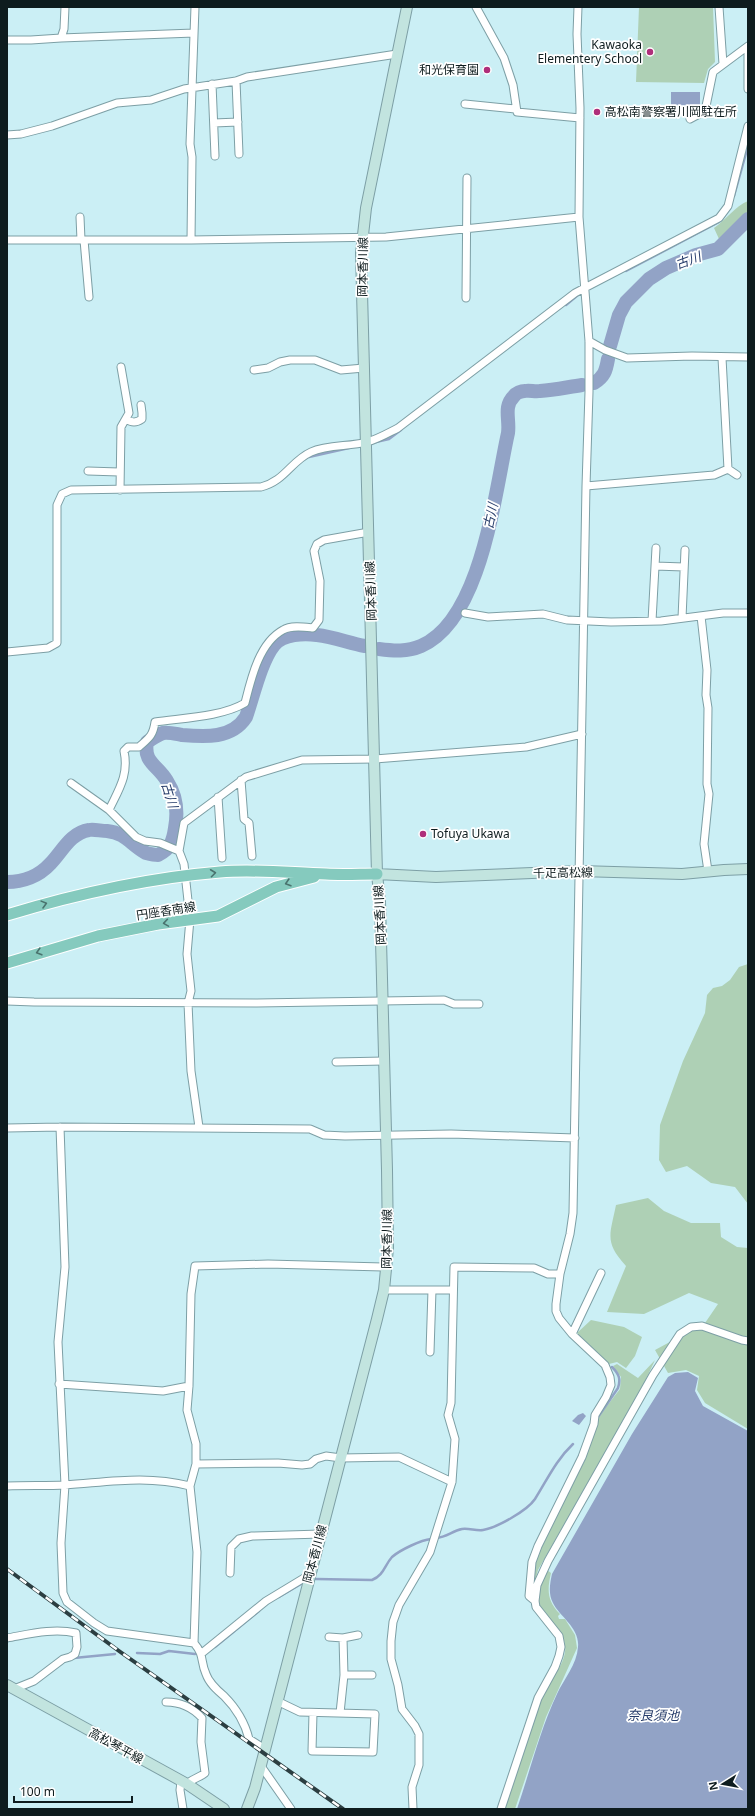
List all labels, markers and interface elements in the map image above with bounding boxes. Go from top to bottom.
place label: Kawaoka Elementery School [537,36,642,67]
marker: Kawaoka Elementery School [645,47,655,57]
place label: 和光保育園 [419,61,479,78]
marker: 和光保育園 [482,65,492,75]
place label: 高松南警察署川岡駐在所 [605,103,737,120]
marker: 高松南警察署川岡駐在所 [592,107,602,117]
street label: 岡本香川線 [353,237,372,297]
water label: 古川 [673,246,705,273]
water label: 古川 [478,499,502,531]
street label: 岡本香川線 [361,561,380,621]
water label: 古川 [158,780,183,812]
place label: Tofuya Ukawa [431,825,510,842]
marker: Tofuya Ukawa [418,829,428,839]
street label: 千疋高松線 [533,863,593,882]
one-way arrow [210,869,216,878]
one-way arrow [285,878,292,887]
street label: 岡本香川線 [369,885,390,945]
street label: 円座香南線 [135,897,197,924]
one-way arrow [41,900,48,909]
one-way arrow [163,918,169,927]
one-way arrow [36,947,43,956]
street label: 岡本香川線 [377,1209,396,1269]
street label: 岡本香川線 [299,1523,330,1585]
water label: 奈良須池 [627,1706,681,1724]
street label: 高松琴平線 [86,1724,147,1768]
north arrow [703,1764,743,1804]
scale bar [14,1778,132,1804]
text: N [704,1780,721,1792]
text: 100 m [20,1783,55,1800]

